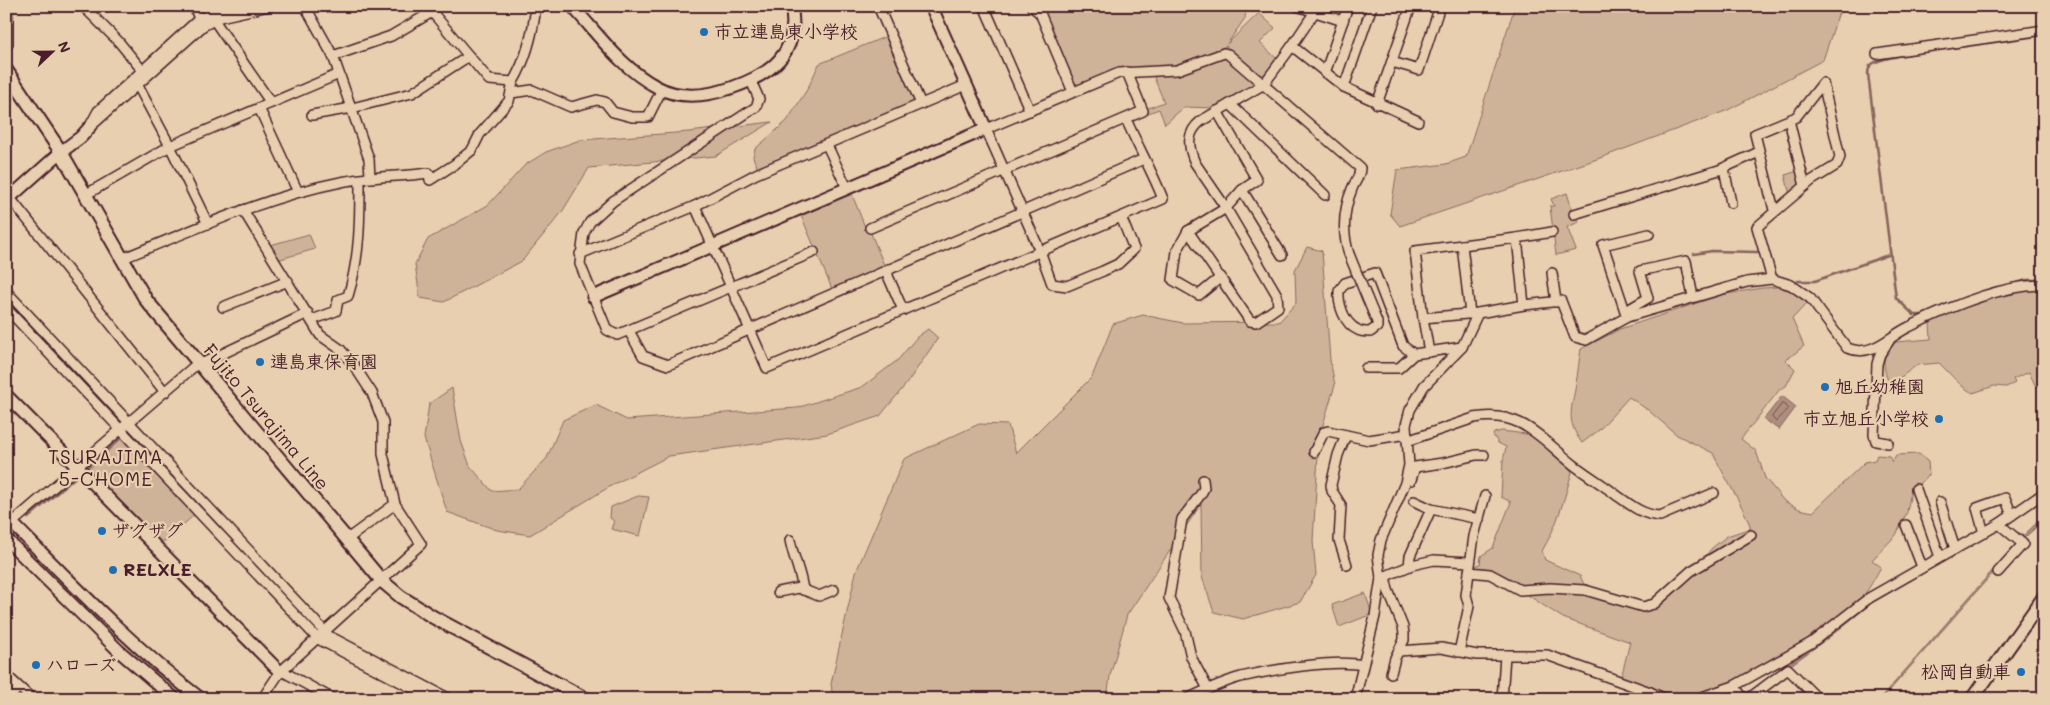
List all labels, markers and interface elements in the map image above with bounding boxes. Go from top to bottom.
place label: 市立連島東小学校 [714,19,858,43]
marker: 市立連島東小学校 [698,26,710,38]
north arrow [28,28,78,78]
text: N [54,38,75,55]
street label: Fujito Tsurajima Line [199,338,335,494]
place label: 連島東保育園 [270,349,378,373]
marker: 連島東保育園 [254,356,266,368]
place label: 旭丘幼稚園 [1835,374,1925,398]
marker: 旭丘幼稚園 [1819,381,1831,393]
place label: 市立旭丘小学校 [1803,406,1929,430]
marker: 市立旭丘小学校 [1933,413,1945,425]
district label: TSURAJIMA 5-CHOME [48,444,164,491]
place label: ザグザグ [112,518,183,542]
marker: ザグザグ [96,525,108,537]
place label: RELXLE [123,557,192,581]
marker: RELXLE [107,564,119,576]
place label: ハローズ [46,652,117,676]
marker: ハローズ [30,659,42,671]
place label: 松岡自動車 [1921,659,2011,683]
marker: 松岡自動車 [2015,666,2027,678]

